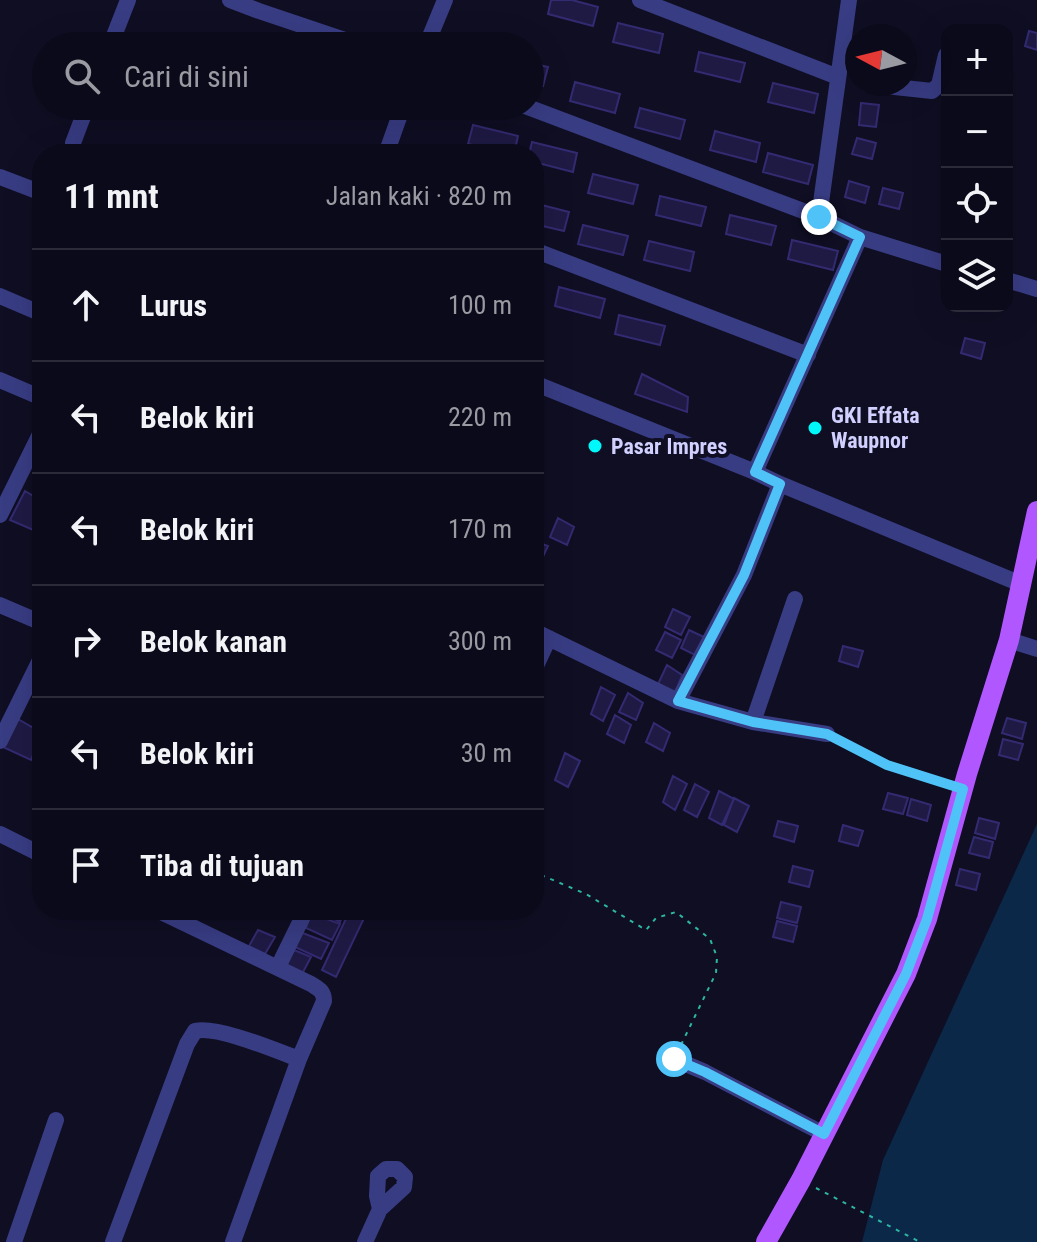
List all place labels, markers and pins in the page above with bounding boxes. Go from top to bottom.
place label: GKI Effata Waupnor [831,403,920,453]
marker: GKI Effata Waupnor [806,419,824,437]
place label: Pasar Impres [611,434,727,459]
marker: Pasar Impres [586,437,604,455]

